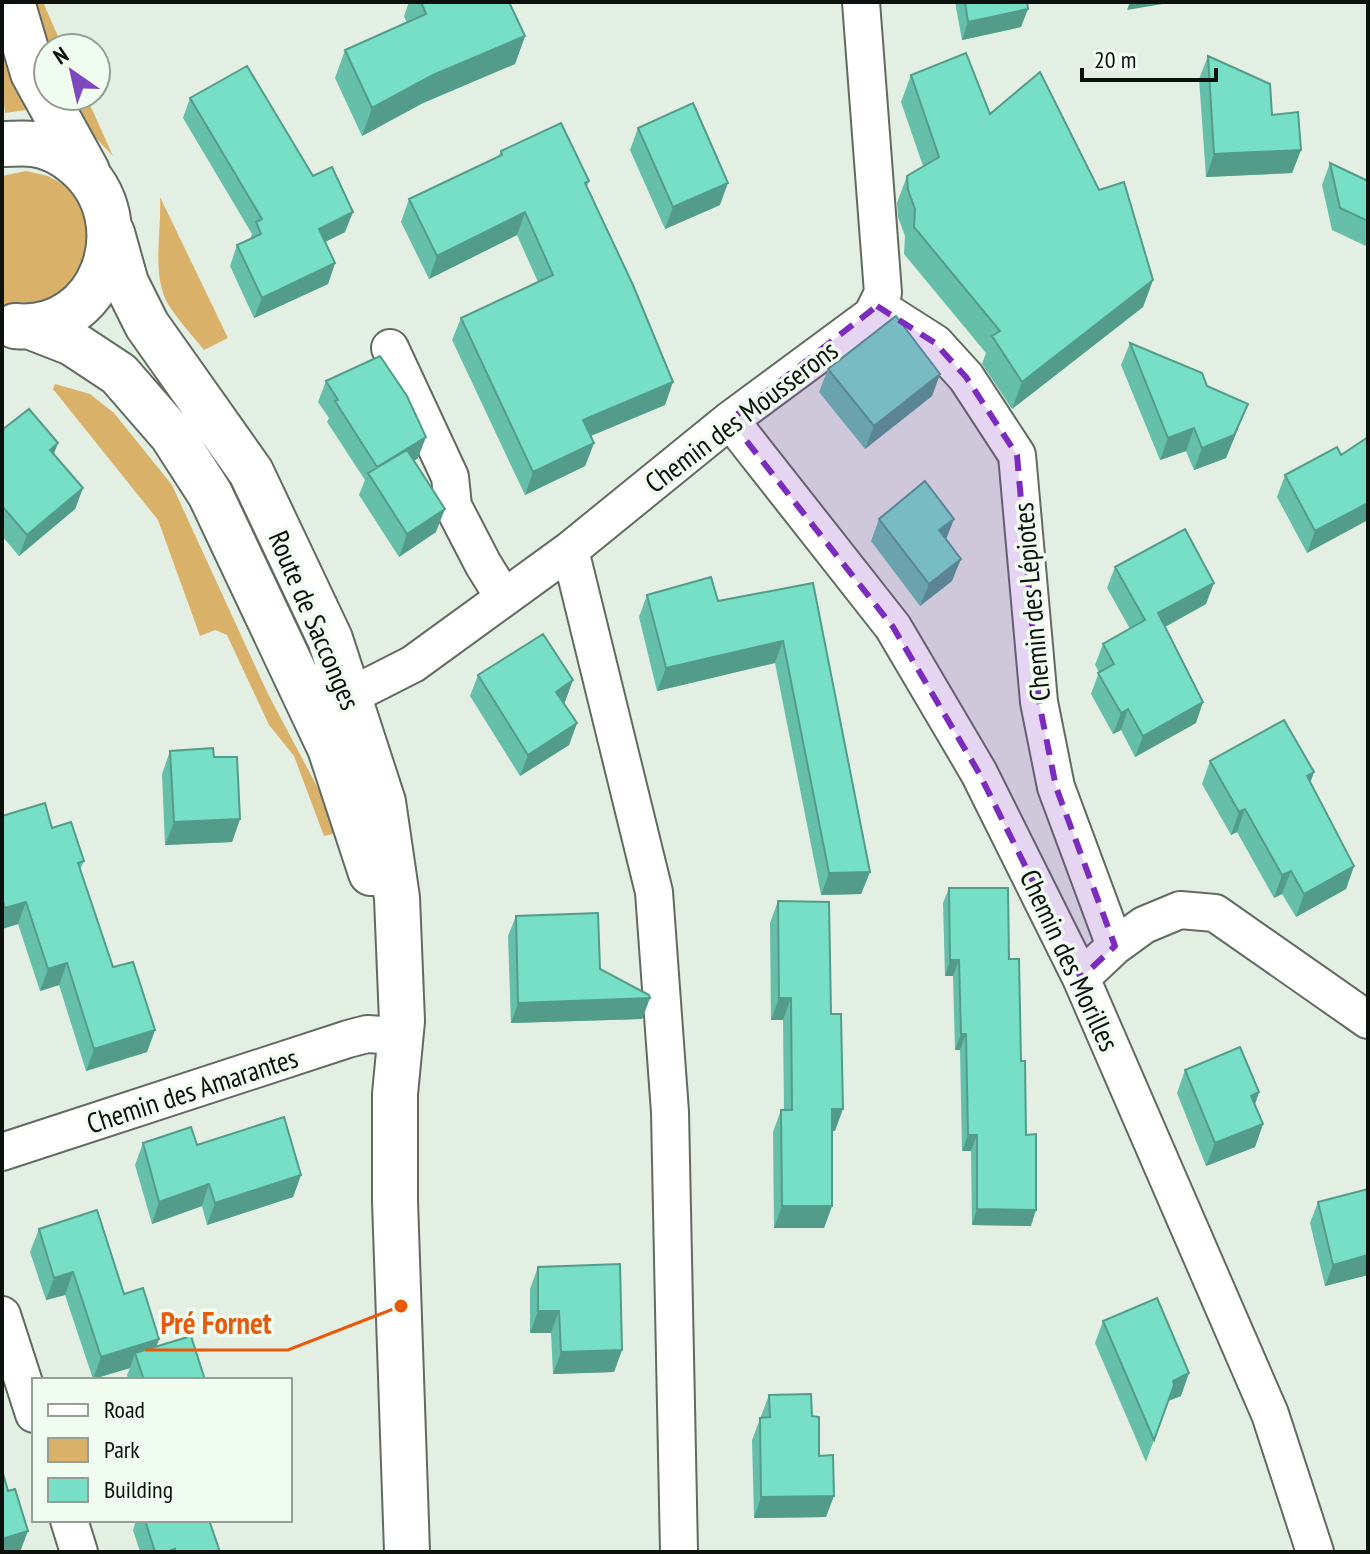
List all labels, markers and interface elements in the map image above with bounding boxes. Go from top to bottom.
north arrow [32,32,112,112]
scale bar [1082,32,1216,82]
text: N [48,40,74,70]
text: 20 m [1094,44,1136,75]
street label: Chemin des Mousserons [637,331,845,501]
street label: Chemin des Lépiotes [1004,501,1058,703]
street label: Route de Sacconges [261,525,369,715]
street label: Chemin des Morilles [1012,863,1128,1057]
street label: Chemin des Amarantes [82,1038,302,1142]
callout: Pré Fornet [145,1296,288,1350]
text: Pré Fornet [160,1303,272,1342]
legend [32,1378,292,1522]
text: Road [104,1394,145,1425]
text: Park [104,1434,140,1465]
text: Building [104,1474,173,1505]

